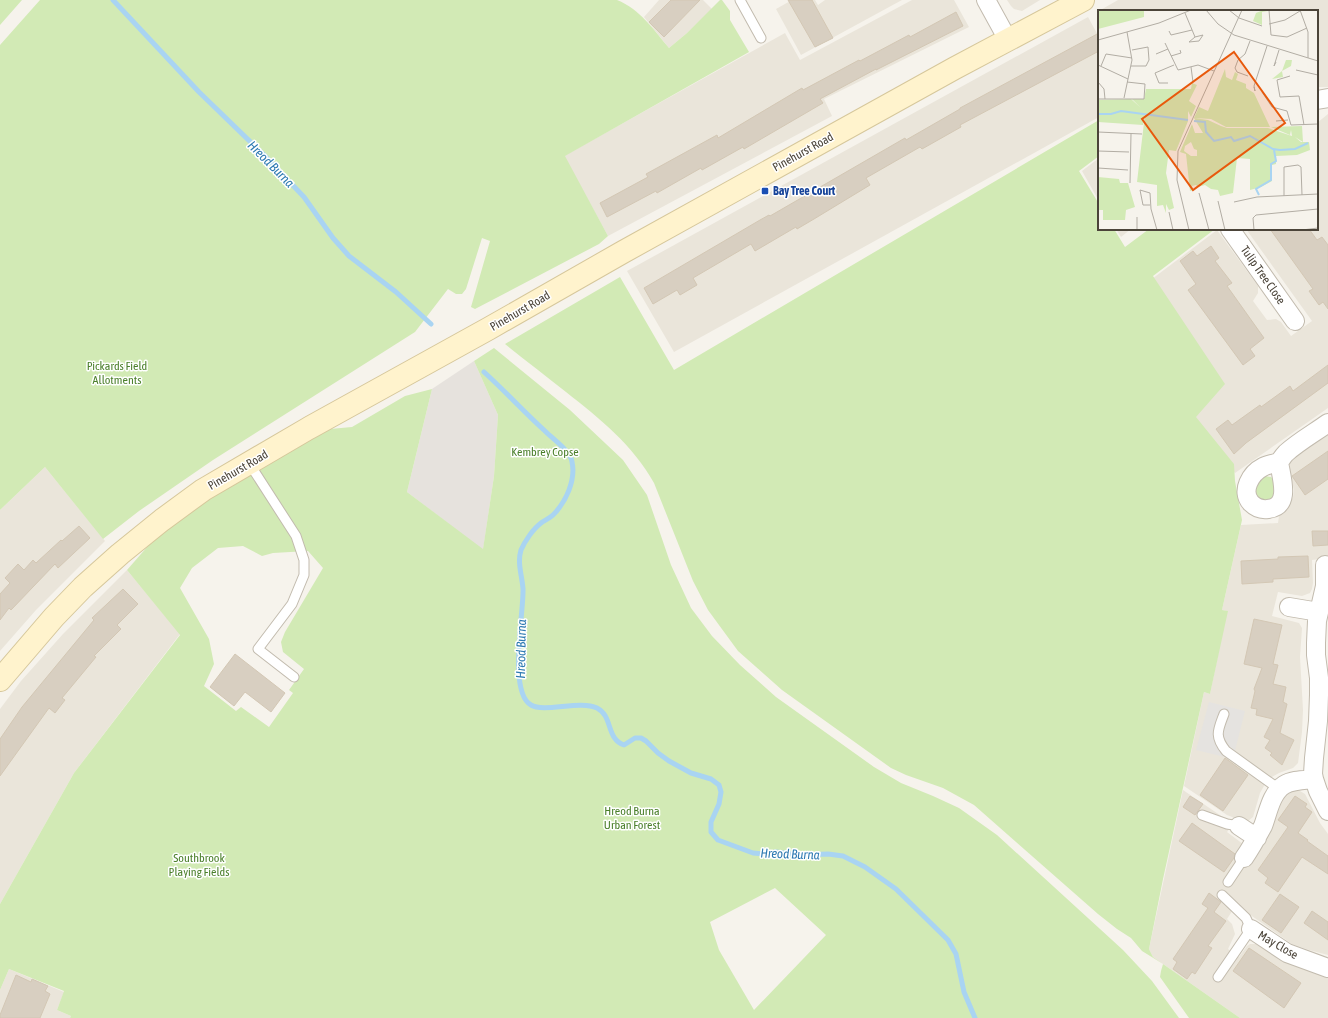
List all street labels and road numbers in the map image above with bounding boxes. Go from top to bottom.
street label: Pinehurst Road [770,130,836,174]
street label: Tulip Tree Close [1238,243,1288,307]
street label: Pinehurst Road [487,288,553,334]
street label: Pinehurst Road [205,447,271,493]
street label: May Close [1255,928,1301,962]

